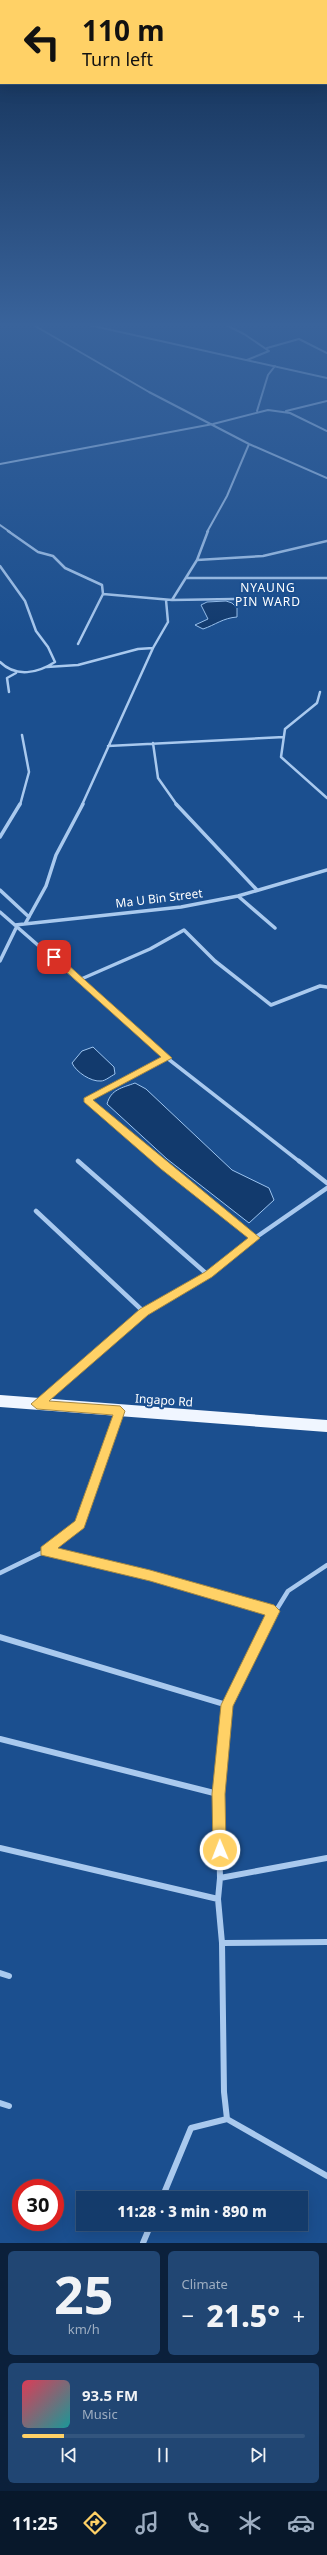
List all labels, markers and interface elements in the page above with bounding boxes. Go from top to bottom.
text: 110 m [82,11,165,49]
icon: left [16,16,68,68]
text: Turn left [82,47,153,71]
district label: NYAUNG PIN WARD [235,579,301,610]
street label: Ma U Bin Street [115,884,204,912]
pin [37,940,71,974]
icon: arrive [43,946,65,968]
street label: Ingapo Rd [134,1389,194,1411]
position arrow [199,1829,241,1871]
speed limit sign: 30 [12,2179,64,2231]
text: 11:28 · 3 min · 890 m [117,2201,267,2221]
text: 25 [54,2258,114,2329]
text: Climate [182,2275,228,2293]
text: 21.5° [207,2295,280,2336]
text: − [182,2300,194,2330]
text: + [292,2300,305,2330]
text: km/h [68,2320,100,2338]
text: 93.5 FM [82,2385,138,2405]
text: Music [82,2405,118,2423]
icon: previous [58,2444,80,2466]
icon: pause [152,2444,174,2466]
icon: next [247,2444,269,2466]
icon: directions [81,2509,109,2537]
icon: music [133,2509,161,2537]
icon: phone [184,2509,212,2537]
icon: climate [236,2509,264,2537]
icon: car [287,2509,315,2537]
text: 11:25 [12,2511,58,2535]

